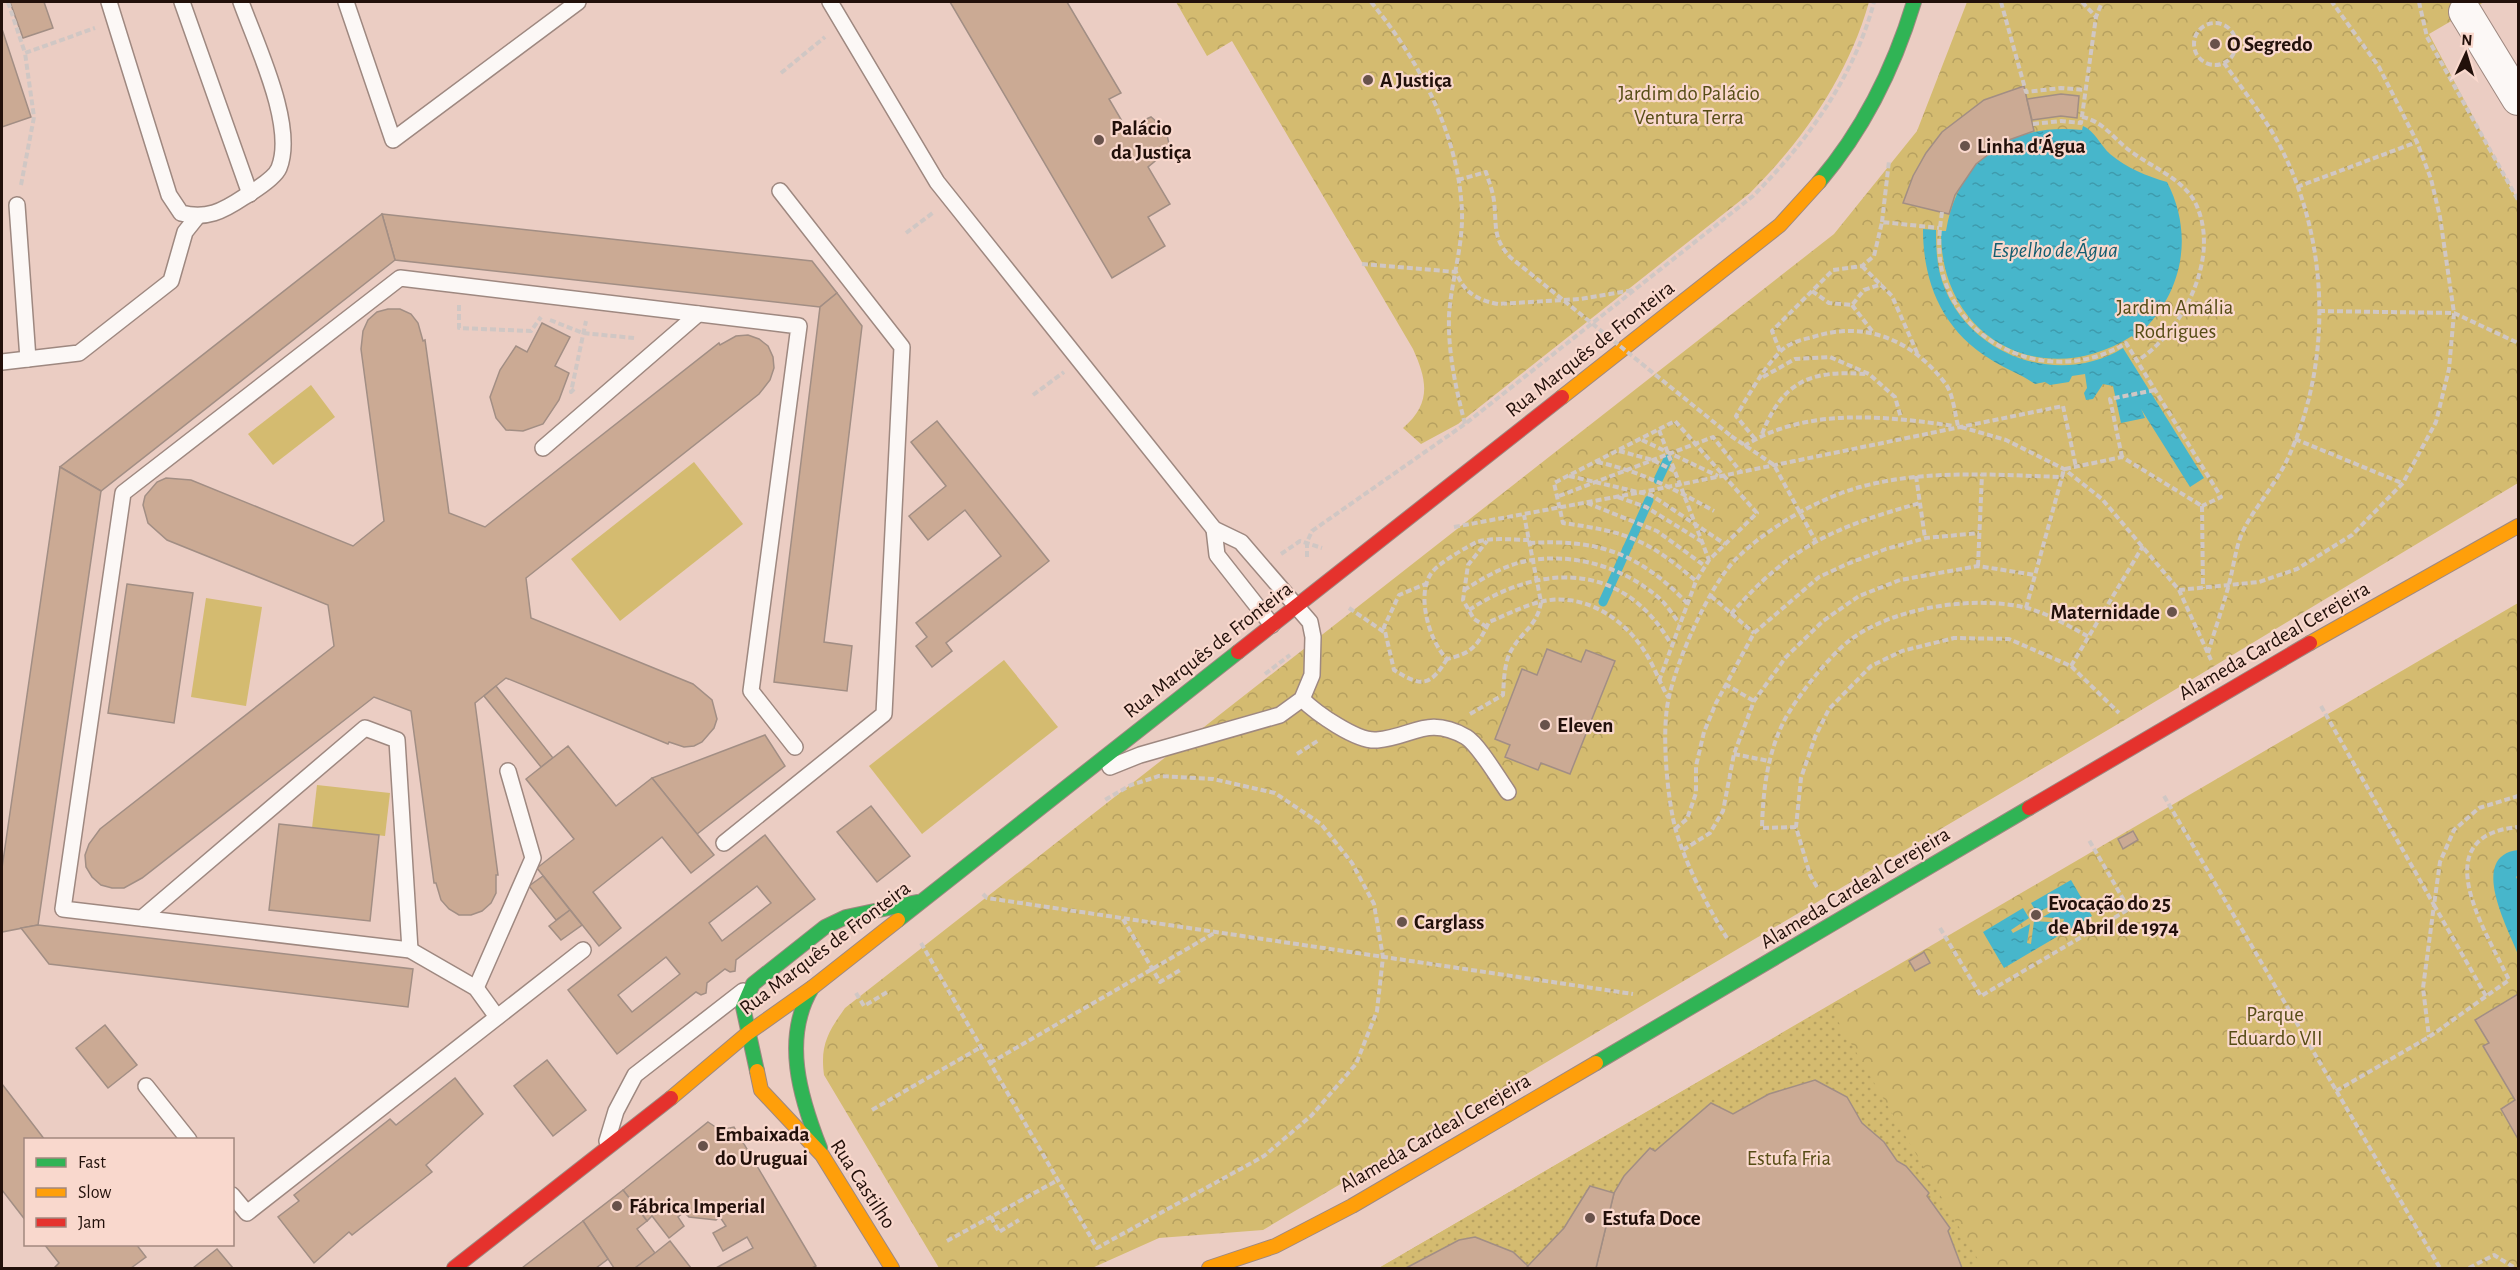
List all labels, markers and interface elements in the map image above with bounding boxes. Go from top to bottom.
north arrow [2436,24,2496,84]
text: N [2461,32,2473,48]
place label: O Segredo [2227,34,2313,55]
marker: O Segredo [2208,37,2222,51]
place label: A Justiça [1380,70,1452,91]
marker: A Justiça [1361,73,1375,87]
park label: Jardim do Palácio Ventura Terra [1618,83,1760,128]
place label: Palácio da Justiça [1111,118,1192,163]
marker: Palácio da Justiça [1092,133,1106,147]
place label: Linha d'Água [1977,133,2086,157]
marker: Linha d'Água [1958,139,1972,153]
water label: Espelho de Água [1992,238,2118,262]
street label: Rua Marquês de Fronteira [1502,277,1678,421]
park label: Jardim Amália Rodrigues [2117,297,2234,342]
street label: Rua Marquês de Fronteira [1120,578,1296,722]
street label: Alameda Cardeal Cerejeira [2175,578,2373,704]
place label: Maternidade [2051,602,2160,623]
marker: Maternidade [2165,605,2179,619]
place label: Eleven [1557,715,1613,736]
marker: Eleven [1538,718,1552,732]
street label: Alameda Cardeal Cerejeira [1757,823,1954,953]
street label: Rua Marquês de Fronteira [736,877,914,1019]
place label: Evocação do 25 de Abril de 1974 [2048,893,2179,938]
marker: Evocação do 25 de Abril de 1974 [2029,908,2043,922]
place label: Carglass [1414,912,1484,933]
marker: Carglass [1395,915,1409,929]
park label: Parque Eduardo VII [2227,1004,2323,1049]
street label: Alameda Cardeal Cerejeira [1336,1070,1534,1196]
place label: Embaixada do Uruguai [715,1124,810,1169]
street label: Rua Castilho [826,1136,900,1232]
legend [24,1138,234,1246]
marker: Embaixada do Uruguai [696,1139,710,1153]
park label: Estufa Fria [1747,1148,1831,1169]
text: Fast [78,1154,106,1172]
text: Slow [78,1184,111,1202]
place label: Fábrica Imperial [629,1196,765,1217]
marker: Fábrica Imperial [610,1199,624,1213]
place label: Estufa Doce [1602,1208,1701,1229]
marker: Estufa Doce [1583,1211,1597,1225]
text: Jam [78,1214,106,1232]

